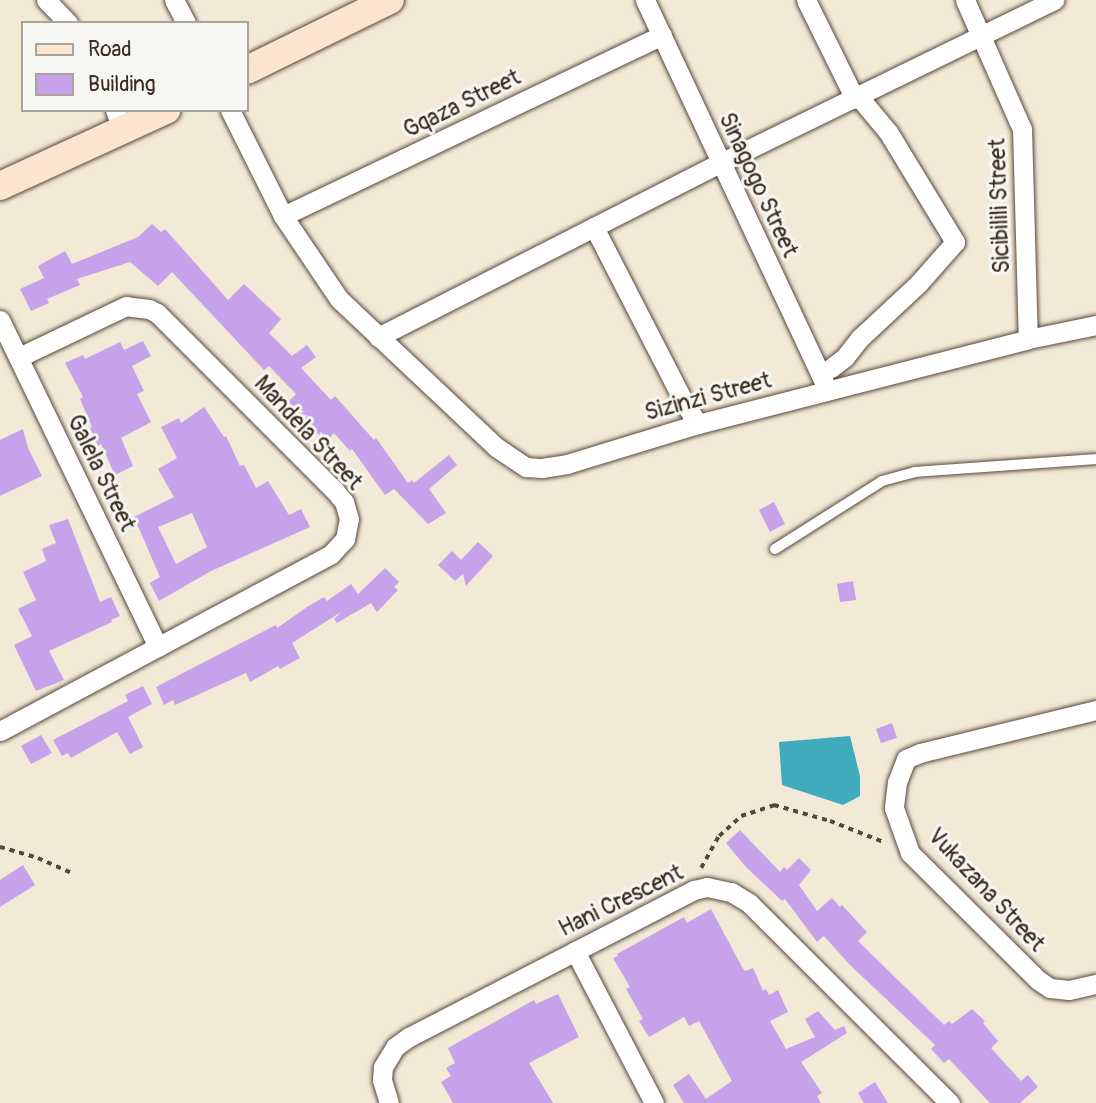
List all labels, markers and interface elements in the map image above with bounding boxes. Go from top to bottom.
legend [21,21,248,112]
text: Road [88,36,132,63]
street label: Gqaza Street [399,64,525,144]
text: Building [88,71,155,98]
street label: Sinagogo Street [712,108,804,262]
street label: Sicibilili Street [984,138,1016,274]
street label: Sizinzi Street [642,367,774,427]
street label: Mandela Street [248,370,368,496]
street label: Galela Street [61,410,141,536]
street label: Vukazana Street [922,823,1050,957]
street label: Hani Crescent [554,859,688,943]

